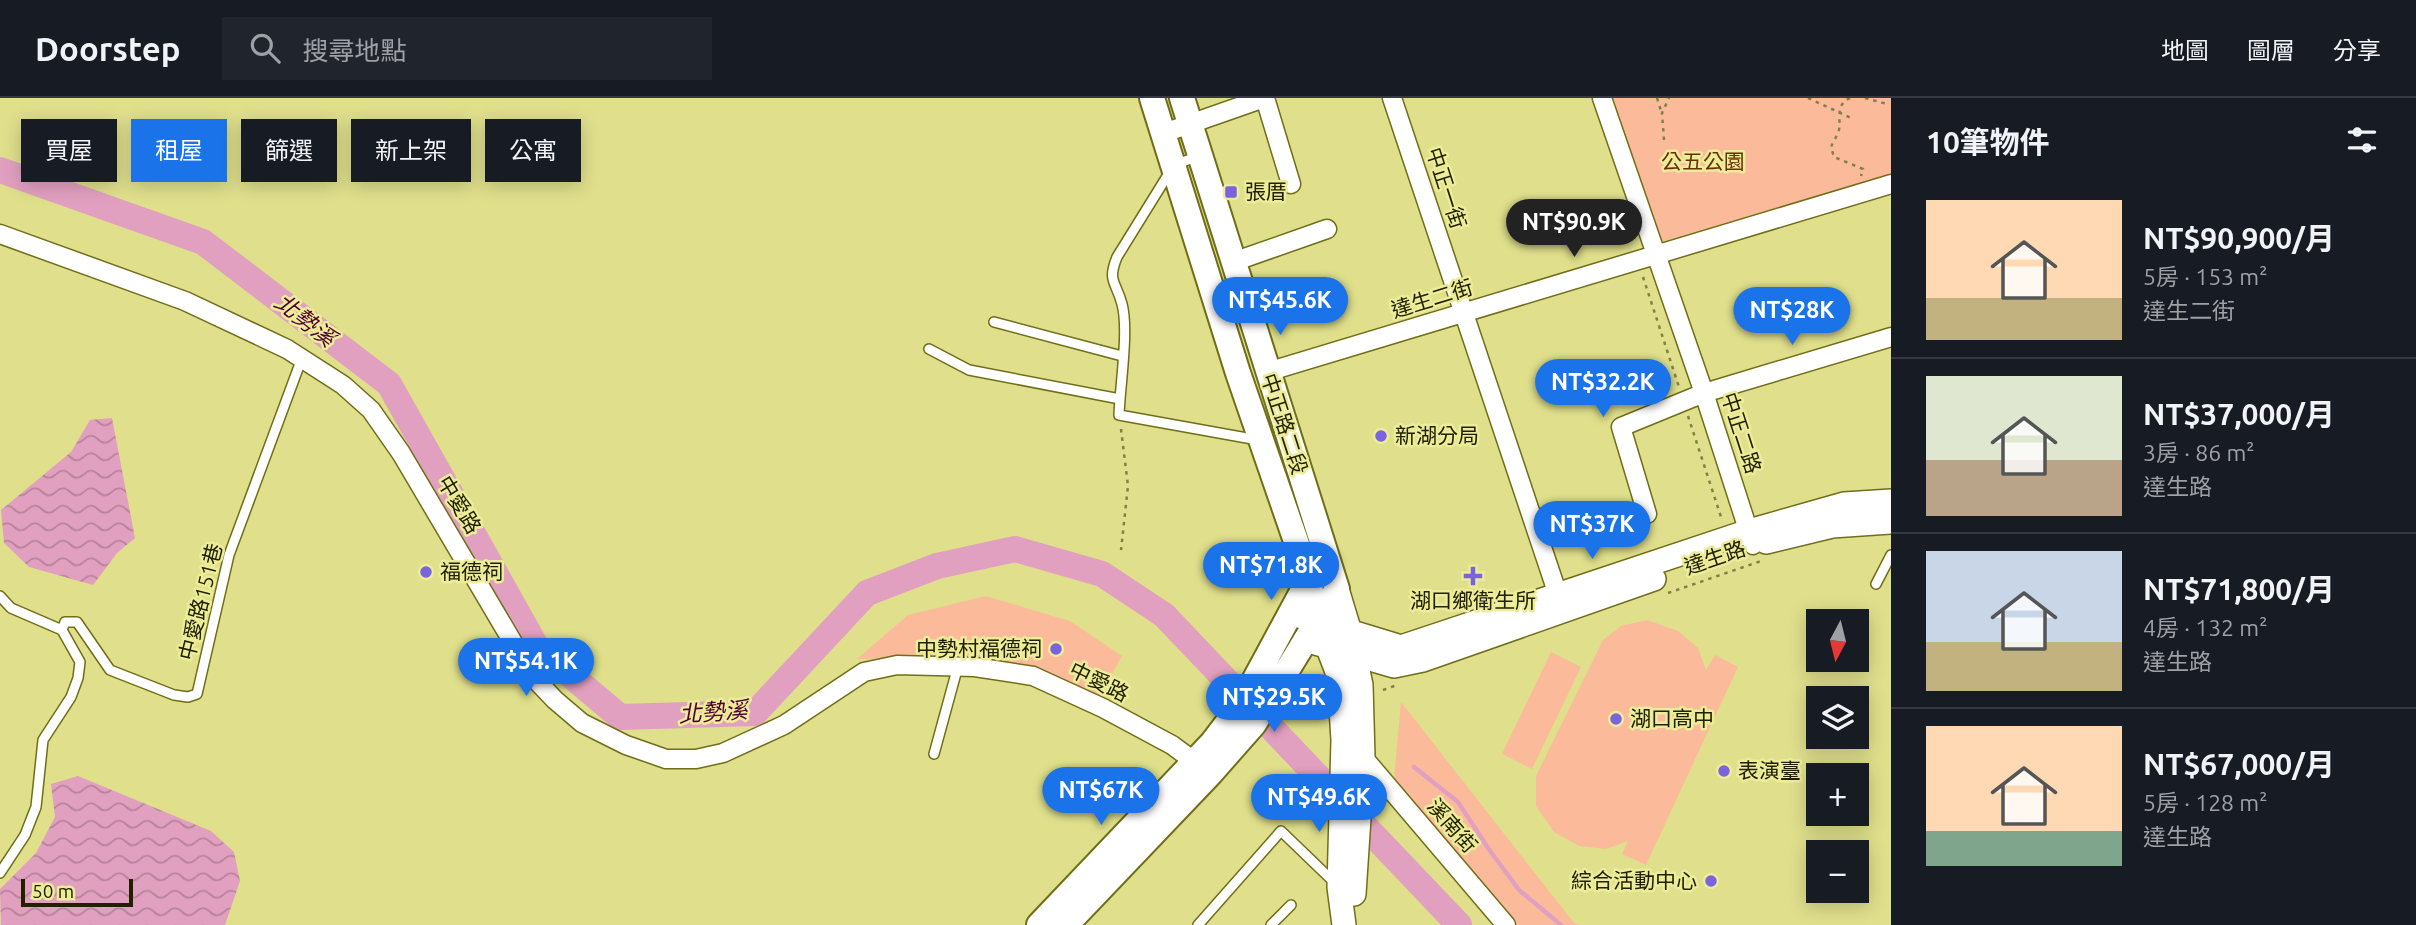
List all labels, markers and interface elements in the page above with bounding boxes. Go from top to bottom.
search box [222,17,712,80]
icon: search [246,29,284,67]
text: Doorstep [35,30,180,67]
text: 搜尋地點 [302,36,406,65]
text: 地圖 [2161,37,2209,64]
text: 圖層 [2247,37,2295,64]
text: 分享 [2333,37,2381,64]
chip: 買屋 [21,119,117,182]
chip: 租屋 [131,119,227,182]
chip: 篩選 [241,119,337,182]
chip: 新上架 [351,119,471,182]
chip: 公寓 [485,119,581,182]
icon: filters [2343,121,2381,159]
text: 10筆物件 [1926,125,2050,159]
street label: 中正一街 [1423,144,1471,231]
park label: 公五公園 [1661,149,1745,173]
place label: 張厝 [1245,179,1287,203]
marker: 張厝 [1223,184,1239,200]
pin: NT$90.9K [1502,200,1646,259]
text: NT$90.9K [1522,209,1626,234]
text: NT$90,900/月 [2143,221,2335,255]
icon: home [1982,228,2066,312]
text: 5房 · 153 m² [2143,264,2267,289]
street label: 達生二街 [1388,274,1475,322]
pin: NT$45.6K [1208,278,1352,337]
text: NT$45.6K [1228,287,1332,312]
pin: NT$28K [1735,288,1849,347]
water label: 北勢溪 [270,289,343,353]
text: NT$28K [1749,297,1835,322]
text: 達生二街 [2143,298,2235,323]
pin: NT$32.2K [1531,360,1675,419]
text: NT$32.2K [1551,369,1655,394]
street label: 中正路二段 [1257,370,1313,477]
street label: 中正二路 [1718,389,1766,476]
text: NT$37,000/月 [2143,397,2335,431]
icon: home [1982,404,2066,488]
place label: 新湖分局 [1395,423,1479,447]
marker: 新湖分局 [1373,428,1389,444]
text: 3房 · 86 m² [2143,440,2254,465]
street label: 中愛路 [433,471,486,538]
text: 達生路 [2143,474,2212,499]
pin: NT$37K [1535,502,1649,561]
text: NT$37K [1549,511,1635,536]
street label: 達生路 [1681,535,1748,579]
street label: 中愛路151巷 [174,541,226,663]
pin: NT$71.8K [1199,542,1343,602]
text: NT$71.8K [1219,552,1323,577]
place label: 福德祠 [440,559,503,583]
marker: 福德祠 [418,564,434,580]
marker: 湖口鄉衛生所 [1463,566,1483,586]
text: NT$71,800/月 [2143,572,2335,606]
icon: home [1982,579,2066,663]
place label: 湖口鄉衛生所 [1410,588,1536,612]
north arrow [1806,609,1869,672]
map controls [1806,609,1869,903]
text: 4房 · 132 m² [2143,615,2267,640]
place label: 中勢村福德祠 [916,636,1042,660]
pin: NT$54.1K [454,638,598,698]
marker: 中勢村福德祠 [1048,641,1064,657]
text: NT$54.1K [474,648,578,673]
text: 達生路 [2143,649,2212,674]
street label: 中愛路 [1066,657,1133,706]
pin: NT$29.5K [1202,674,1346,734]
text: NT$29.5K [1222,684,1326,709]
button: layers [1806,686,1869,749]
water label: 北勢溪 [678,696,751,726]
place label: 湖口高中 [1630,706,1714,730]
marker: 湖口高中 [1608,711,1624,727]
text: NT$67,000/月 [2143,747,2335,781]
icon: home [1982,754,2066,838]
place label: 表演臺 [1738,758,1801,782]
marker: 表演臺 [1716,763,1732,779]
button: + [1806,763,1869,826]
pin: NT$67K [1044,768,1158,827]
pin: NT$49.6K [1247,774,1391,834]
text: NT$67K [1058,777,1144,802]
text: NT$49.6K [1267,784,1371,809]
text: 5房 · 128 m² [2143,790,2267,815]
street label: 溪南街 [1423,794,1482,857]
text: 達生路 [2143,824,2212,849]
button: − [1806,840,1869,903]
place label: 綜合活動中心 [1571,868,1697,892]
marker: 綜合活動中心 [1703,873,1719,889]
scale bar [21,876,133,908]
text: 50 m [32,880,74,902]

